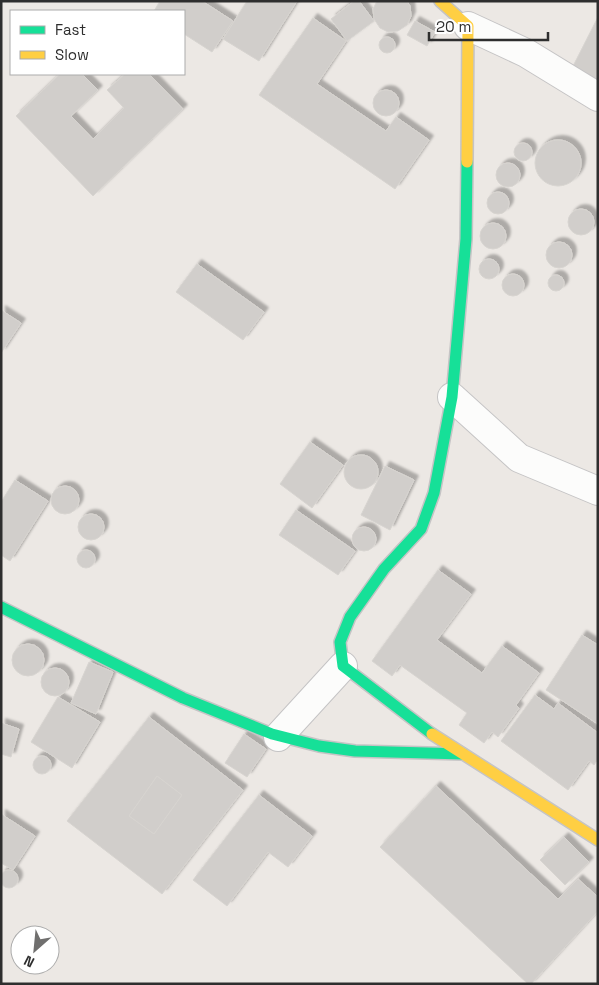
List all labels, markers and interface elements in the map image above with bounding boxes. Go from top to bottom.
legend [10,10,185,75]
scale bar [429,10,548,42]
text: 20 m [436,17,471,36]
text: Fast [55,20,86,39]
text: Slow [55,45,89,64]
north arrow [10,925,60,975]
text: N [21,951,37,972]

